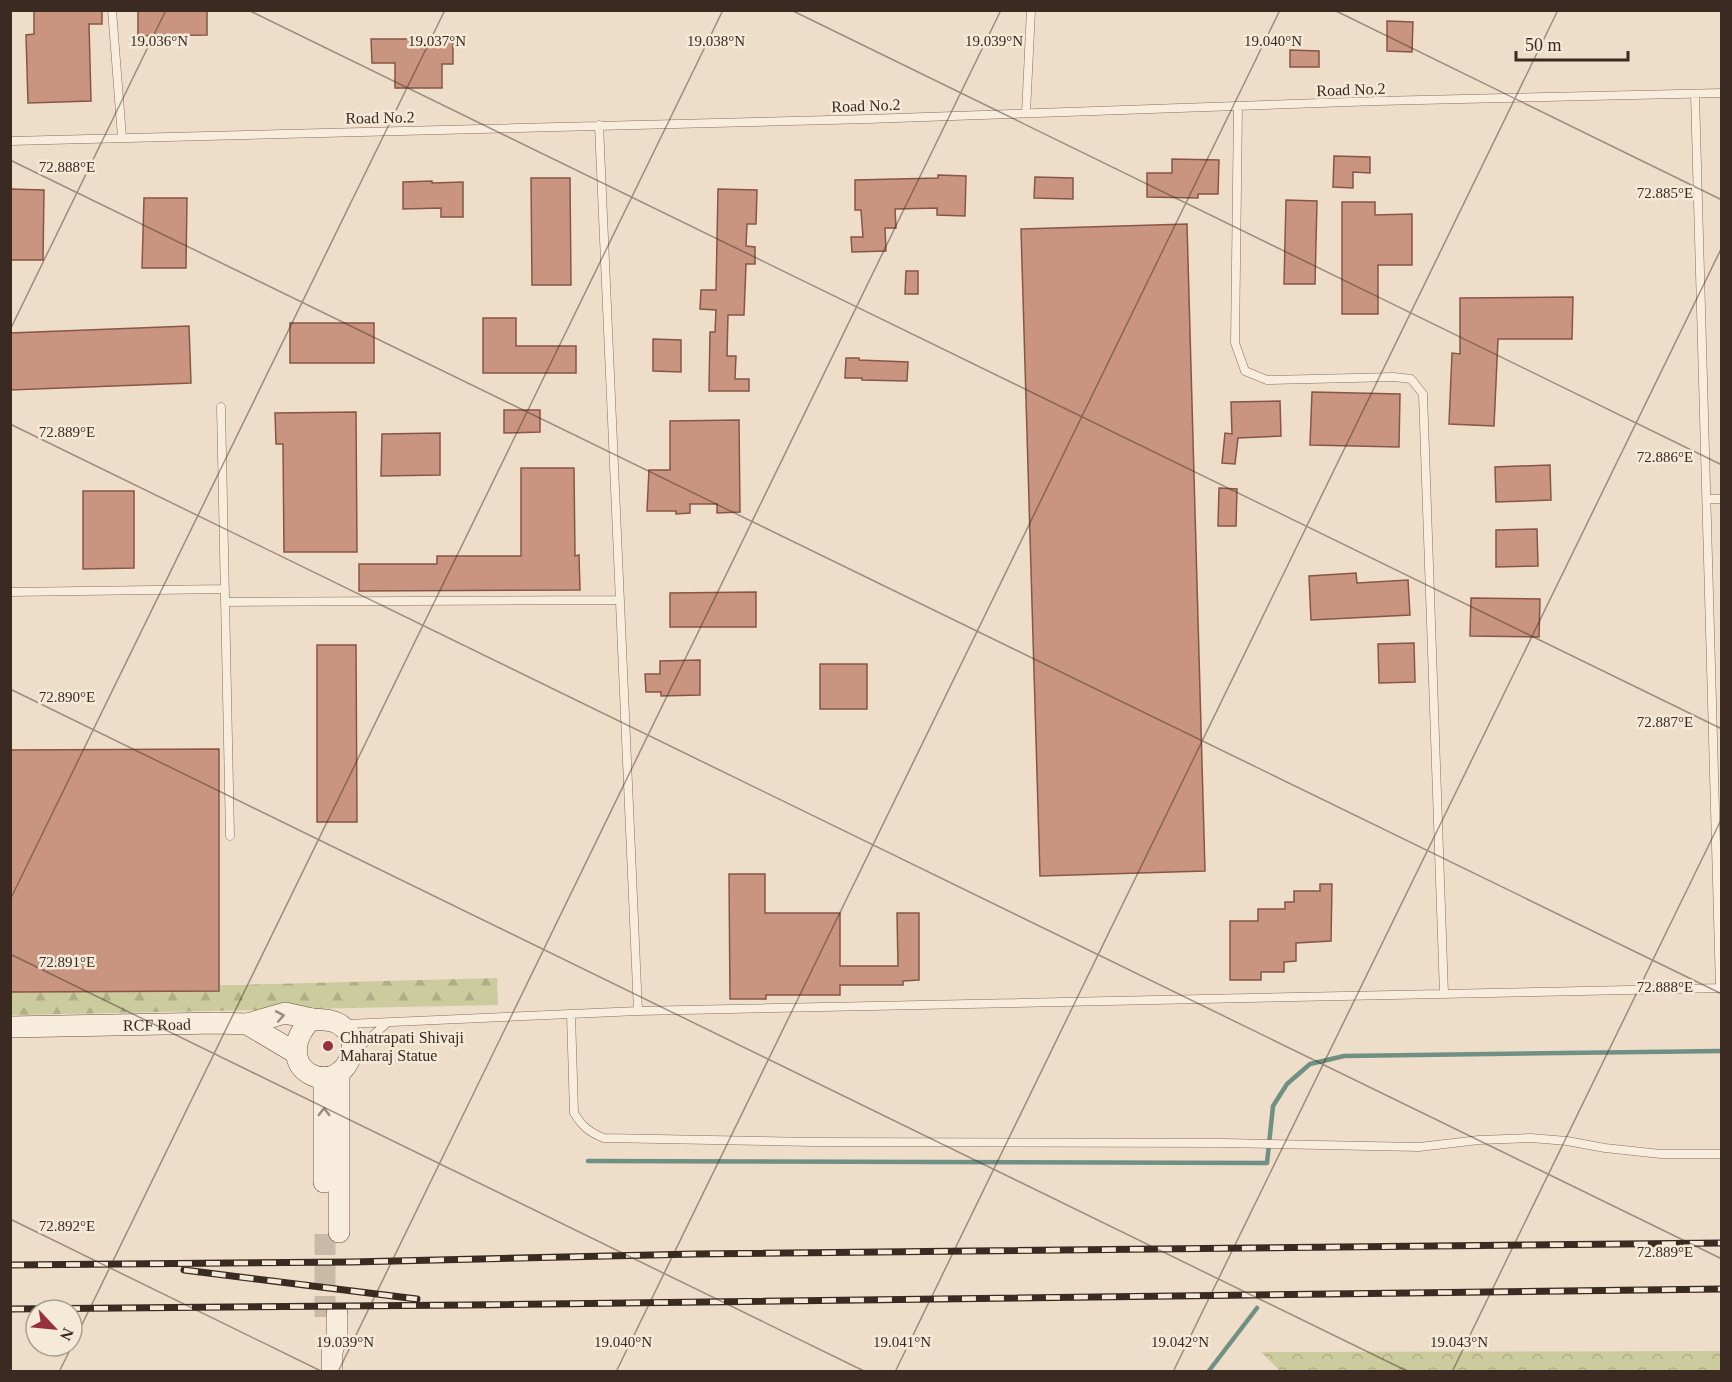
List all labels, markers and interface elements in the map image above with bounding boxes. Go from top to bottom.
scale bar [1516,24,1628,62]
text: 19.036°N [130,33,188,49]
text: 19.037°N [408,33,466,49]
text: 19.038°N [687,33,745,49]
text: 19.039°N [965,33,1023,49]
text: 19.040°N [1244,33,1302,49]
text: 50 m [1525,35,1562,55]
street label: Road No.2 [1316,80,1386,99]
street label: Road No.2 [831,96,901,115]
street label: Road No.2 [345,108,415,127]
text: 72.888°E [39,159,95,175]
text: 72.885°E [1637,185,1693,201]
text: 72.889°E [39,424,95,440]
text: 72.886°E [1637,449,1693,465]
text: 72.890°E [39,689,95,705]
text: 72.887°E [1637,714,1693,730]
text: 72.891°E [39,954,95,970]
text: 72.888°E [1637,979,1693,995]
one-way arrow [275,1010,284,1022]
street label: RCF Road [123,1016,191,1034]
place label: Chhatrapati Shivaji Maharaj Statue [340,1029,465,1065]
marker: Chhatrapati Shivaji Maharaj Statue [321,1039,335,1053]
one-way arrow [318,1108,330,1117]
text: 72.892°E [39,1218,95,1234]
text: 72.889°E [1637,1244,1693,1260]
north arrow [24,1298,84,1358]
text: N [57,1325,77,1344]
text: 19.039°N [316,1334,374,1350]
text: 19.040°N [594,1334,652,1350]
text: 19.041°N [873,1334,931,1350]
text: 19.042°N [1151,1334,1209,1350]
text: 19.043°N [1430,1334,1488,1350]

